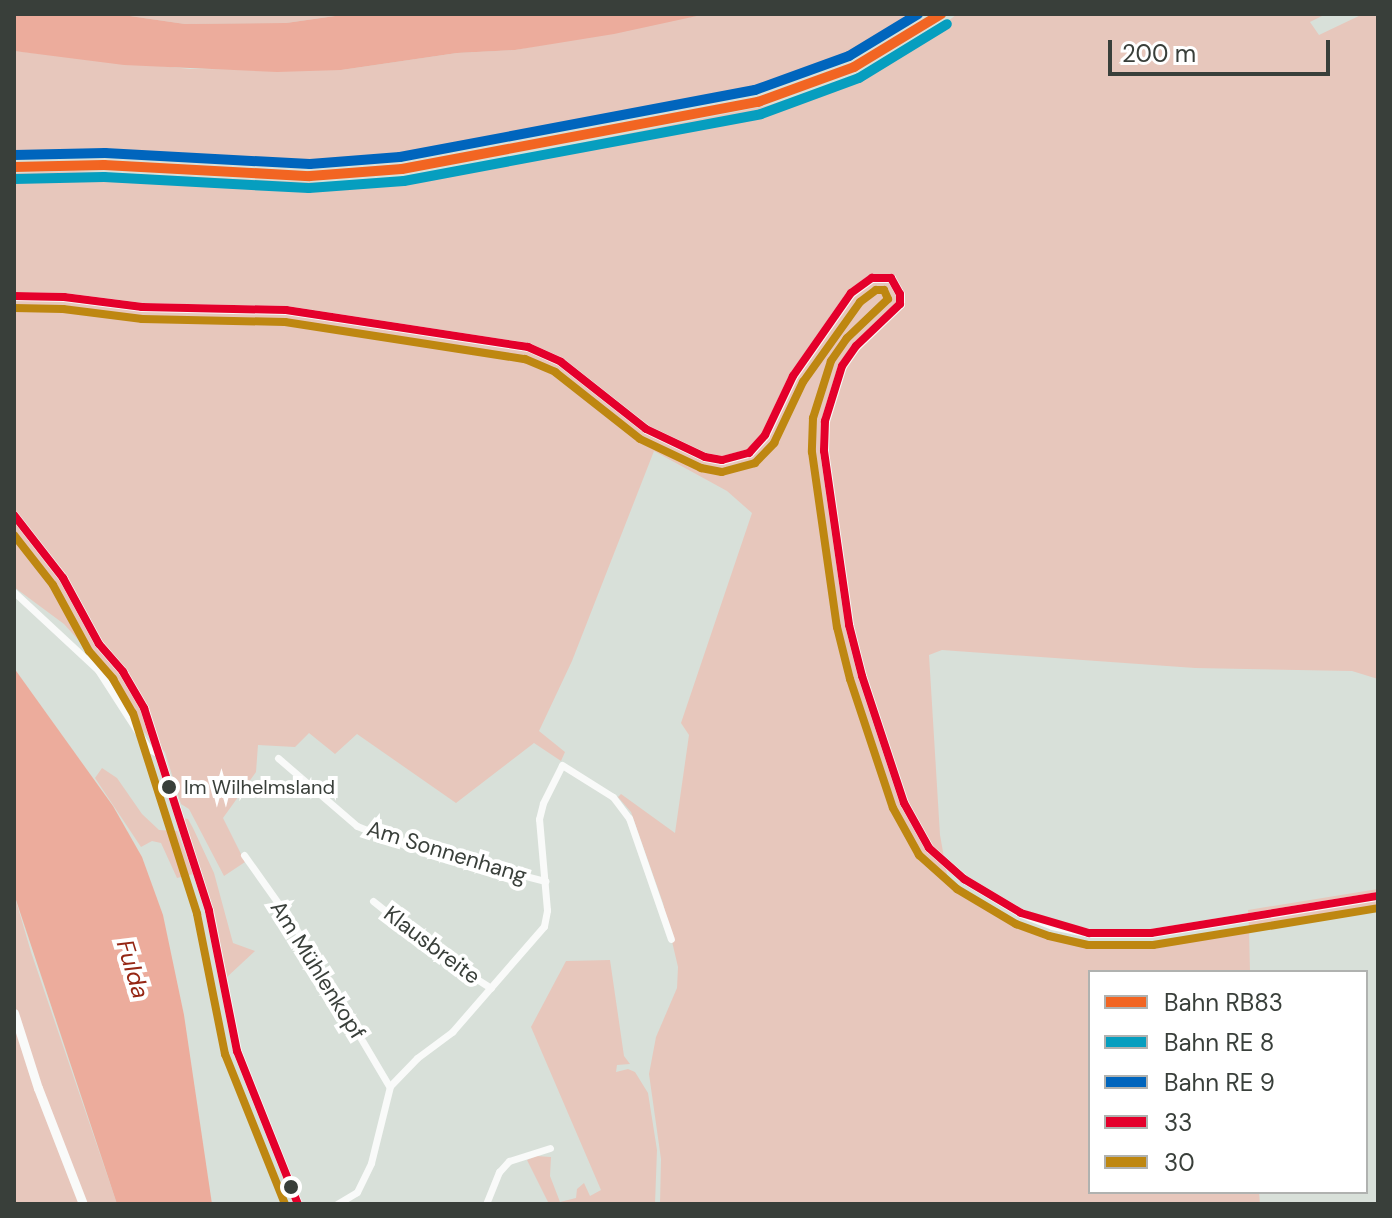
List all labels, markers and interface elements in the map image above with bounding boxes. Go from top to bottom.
scale bar [1112,24,1334,74]
text: 200 m [1122,38,1196,69]
place label: Im Wilhelmsland [184,775,335,799]
marker: Im Wilhelmsland [161,779,177,795]
street label: Am Sonnenhang [364,815,530,889]
street label: Am Mühlenkopf [265,896,371,1044]
street label: Klausbreite [379,900,485,990]
water label: Fulda [110,936,156,1002]
legend [1088,970,1368,1194]
text: Bahn RB83 [1164,987,1283,1018]
text: Bahn RE 8 [1164,1027,1274,1058]
text: Bahn RE 9 [1164,1067,1275,1098]
text: 33 [1164,1107,1192,1138]
text: 30 [1164,1147,1195,1178]
unlabelled marker [283,1179,299,1195]

